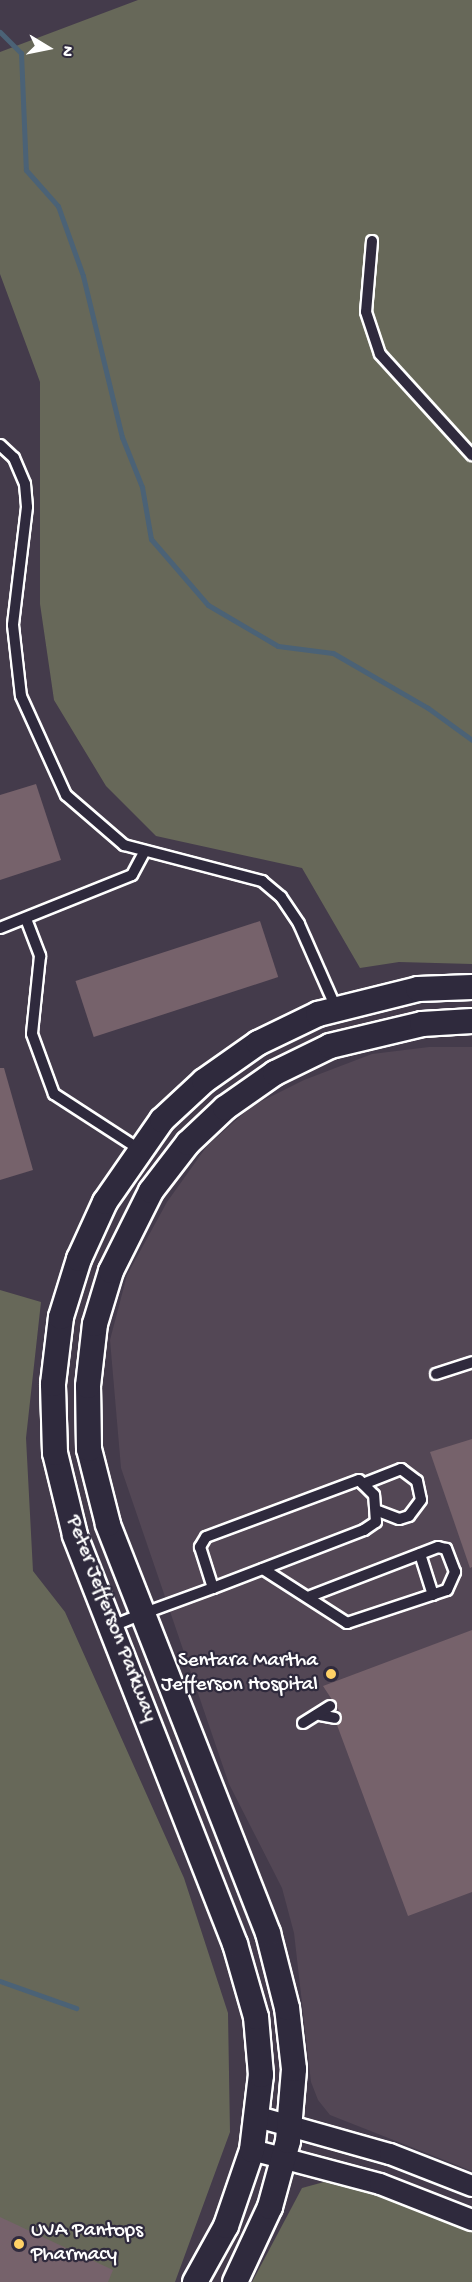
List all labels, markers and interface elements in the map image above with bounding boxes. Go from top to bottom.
north arrow [18,18,78,78]
text: N [56,44,76,58]
street label: Peter Jefferson Parkway [59,1512,161,1726]
place label: Sentara Martha Jefferson Hospital [161,1649,318,1699]
marker: Sentara Martha Jefferson Hospital [322,1665,340,1683]
place label: UVA Pantops Pharmacy [31,2219,143,2269]
marker: UVA Pantops Pharmacy [12,2237,26,2251]

